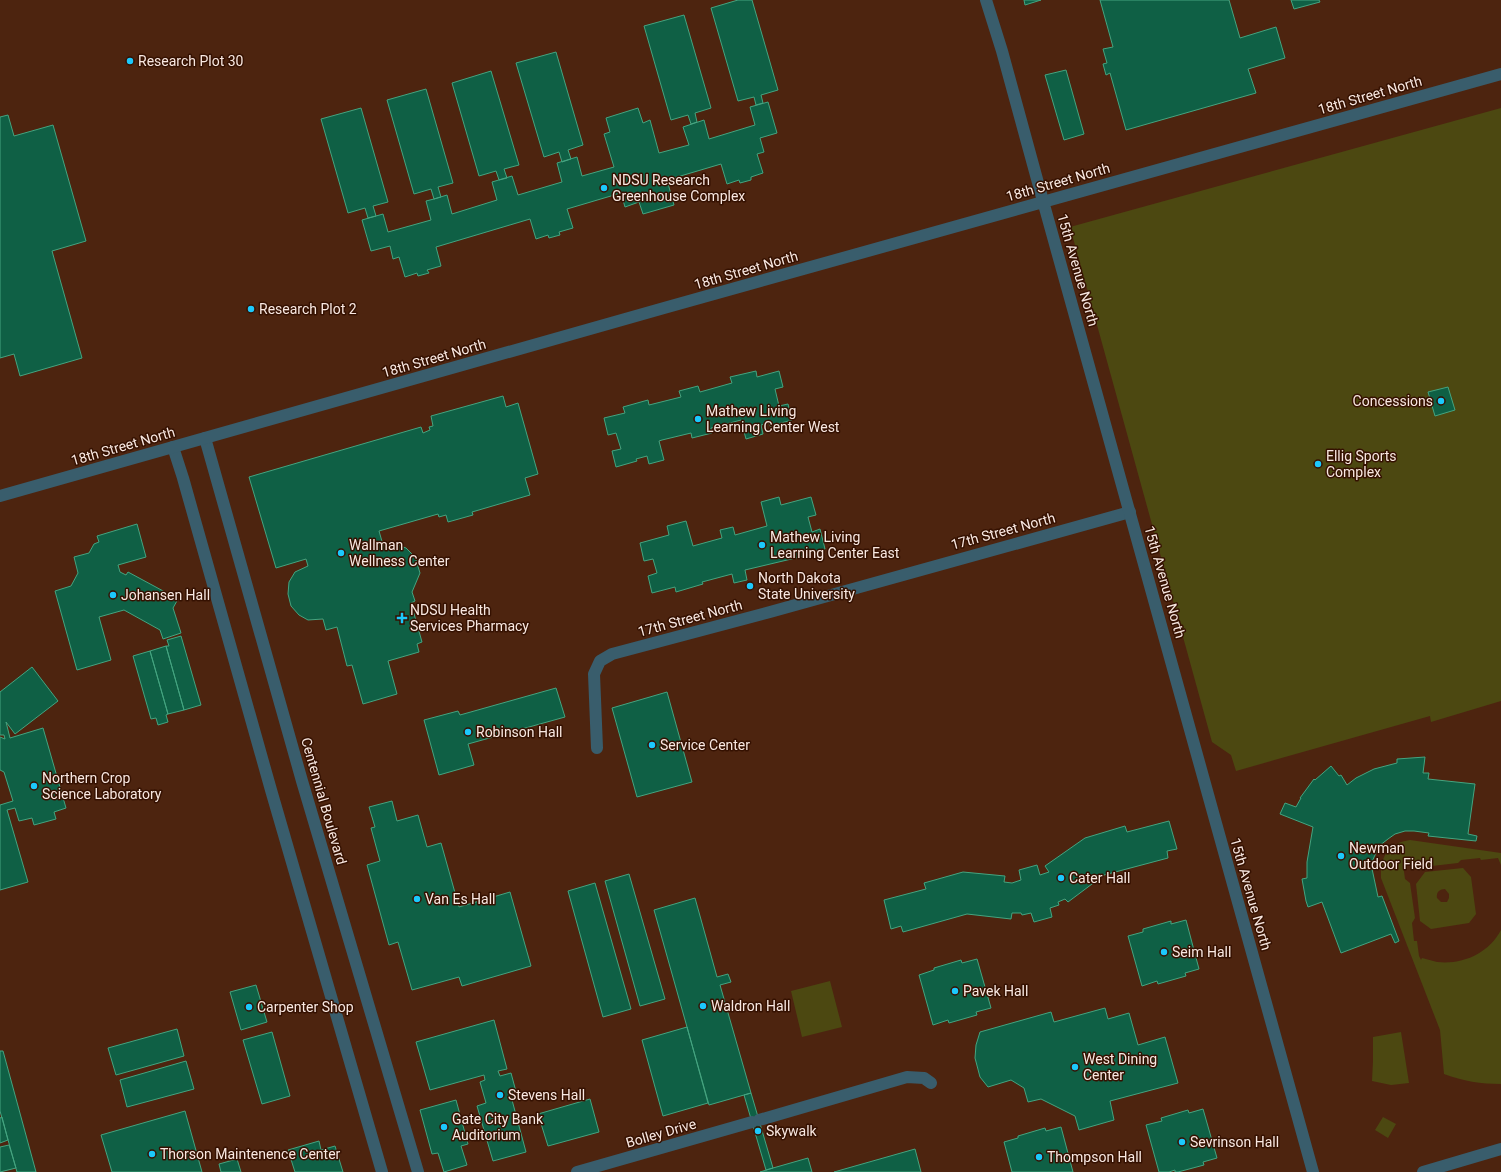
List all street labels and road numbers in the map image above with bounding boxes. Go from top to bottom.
street label: 18th Street North [1316,73,1424,117]
street label: 18th Street North [1004,160,1112,204]
street label: 15th Avenue North [1054,212,1102,328]
street label: 18th Street North [692,248,800,292]
street label: 18th Street North [380,336,488,380]
street label: 18th Street North [69,424,177,468]
street label: 17th Street North [949,509,1057,553]
street label: 15th Avenue North [1141,524,1189,640]
street label: 17th Street North [636,596,744,640]
street label: Centennial Boulevard [298,736,350,866]
street label: 15th Avenue North [1227,836,1275,952]
street label: Bolley Drive [624,1115,698,1151]

